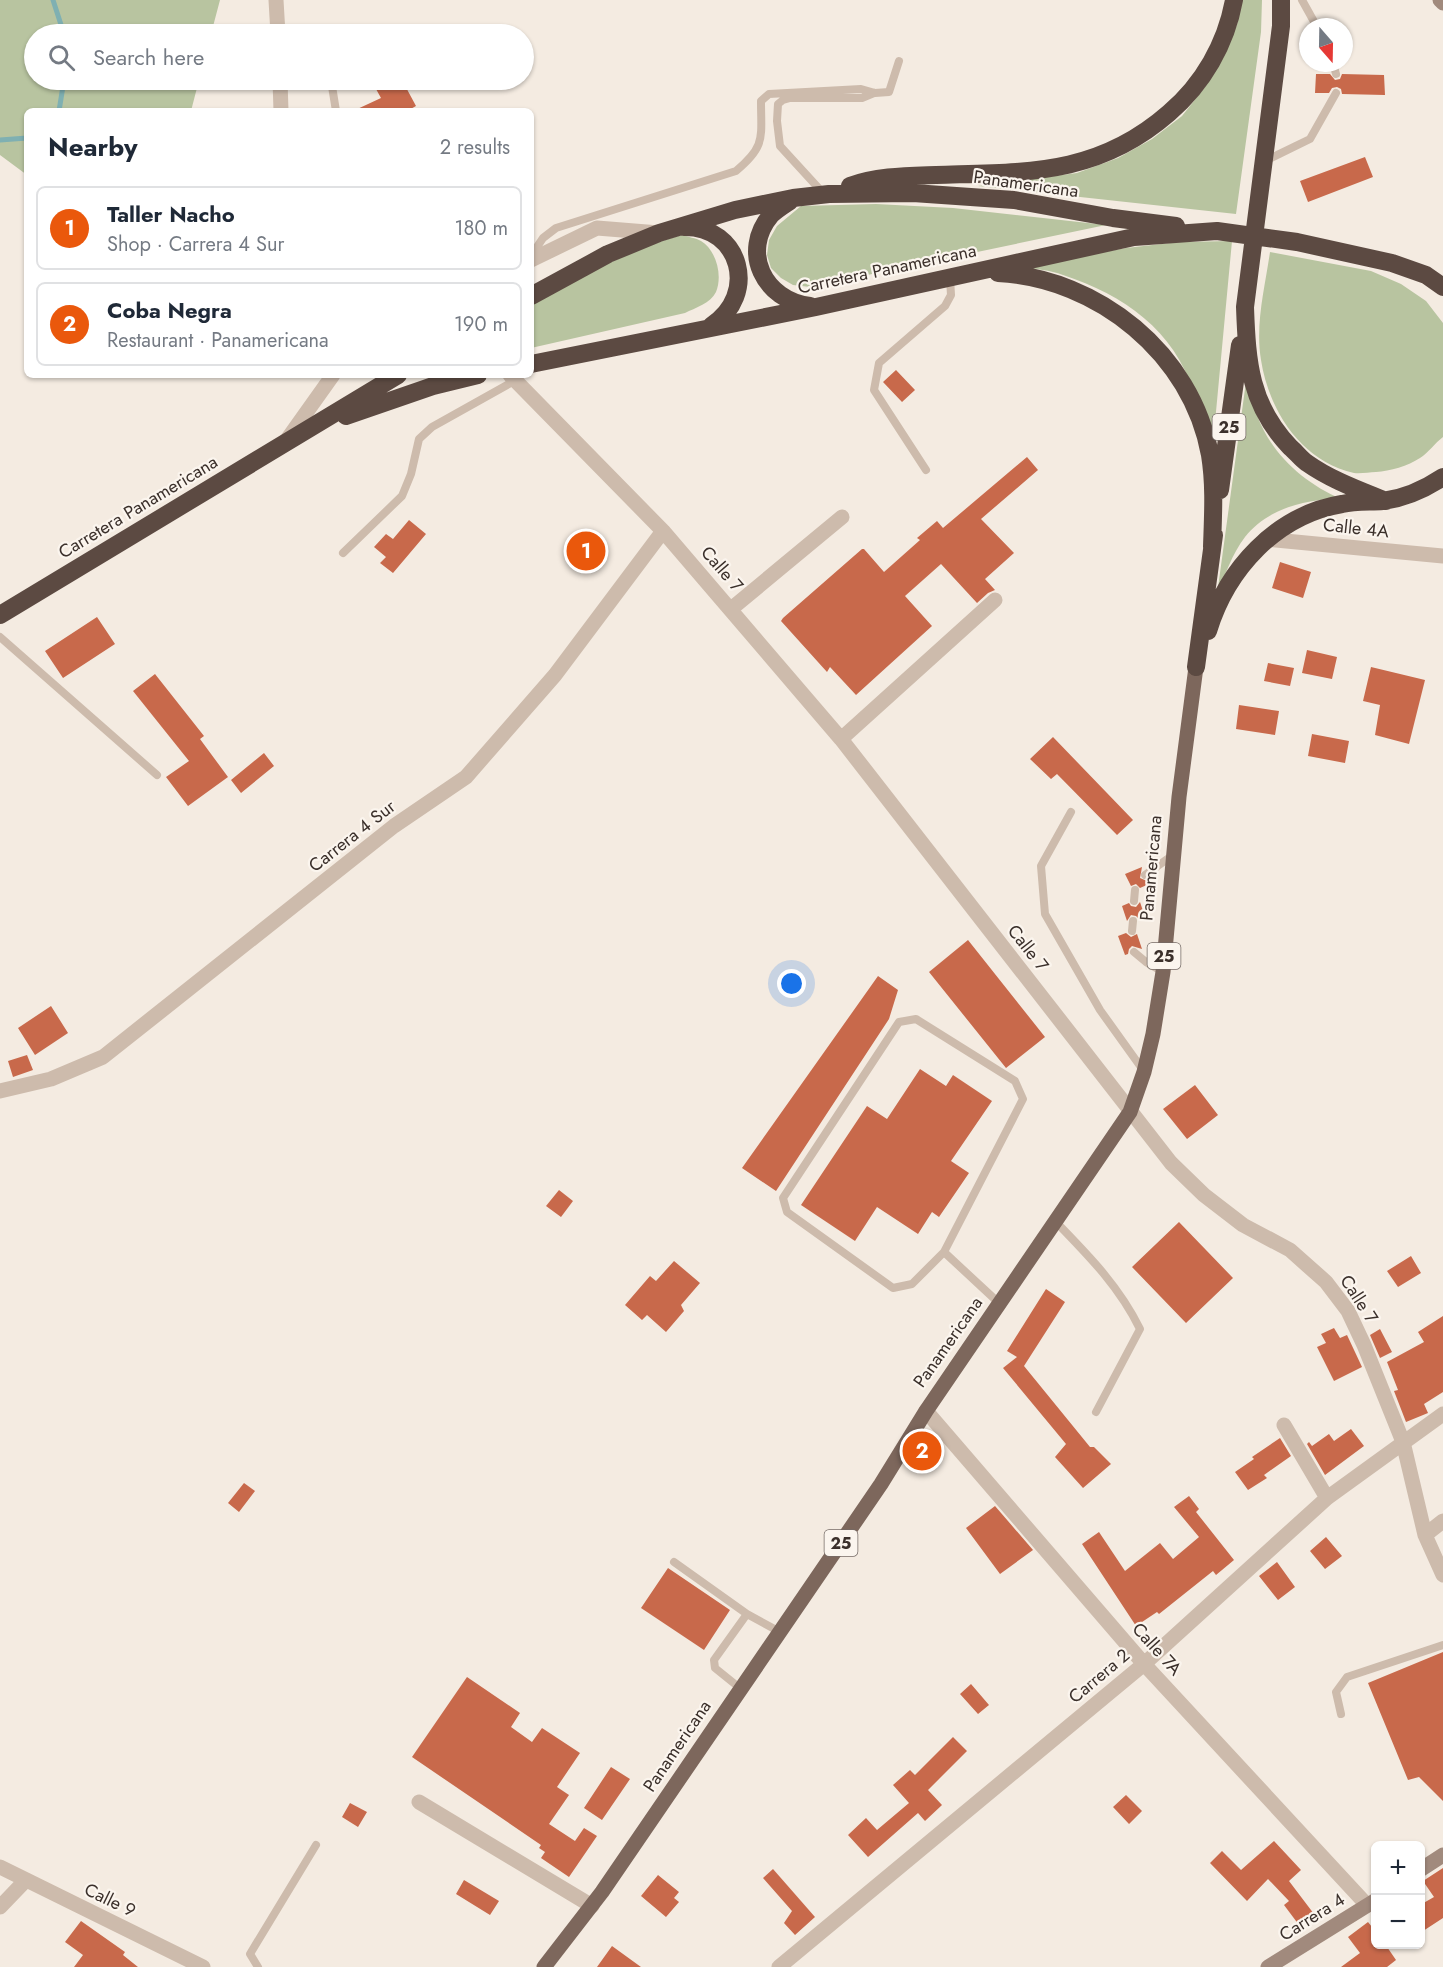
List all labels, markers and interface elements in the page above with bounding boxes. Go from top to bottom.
north arrow [1299,18,1353,72]
search box [24,24,534,90]
icon: search [45,41,78,74]
text: Search here [93,41,204,73]
text: Nearby [48,128,137,166]
text: 2 results [440,133,510,162]
street label: Panamericana [972,164,1080,204]
text: Taller Nacho [107,198,235,230]
text: 1 [64,214,75,243]
text: 180 m [454,214,508,243]
text: Shop · Carrera 4 Sur [107,230,284,259]
street label: Carretera Panamericana [795,237,979,301]
text: Coba Negra [107,294,232,326]
text: 2 [63,310,76,339]
text: 190 m [454,310,508,339]
text: Restaurant · Panamericana [107,326,329,355]
road number: 25 [1212,414,1246,440]
street label: Carretera Panamericana [53,449,223,565]
street label: Calle 4A [1322,512,1390,544]
pin: 1 [566,528,606,574]
street label: Calle 7 [695,540,750,598]
street label: Carrera 4 Sur [303,793,402,878]
street label: Panamericana [1133,814,1169,922]
street label: Calle 7 [1001,919,1055,977]
road number: 25 [1148,943,1180,969]
your location [777,969,806,998]
street label: Calle 7 [1334,1270,1385,1329]
street label: Panamericana [907,1291,989,1393]
pin: 2 [902,1428,942,1474]
road number: 25 [824,1530,858,1556]
street label: Calle 7A [1126,1617,1188,1681]
street label: Carrera 2 [1063,1643,1135,1709]
street label: Panamericana [637,1695,717,1797]
map controls [1371,1841,1425,1949]
button: + [1371,1841,1425,1895]
street label: Calle 9 [80,1876,140,1924]
street label: Carrera 4 [1274,1887,1350,1947]
button: − [1371,1895,1425,1949]

